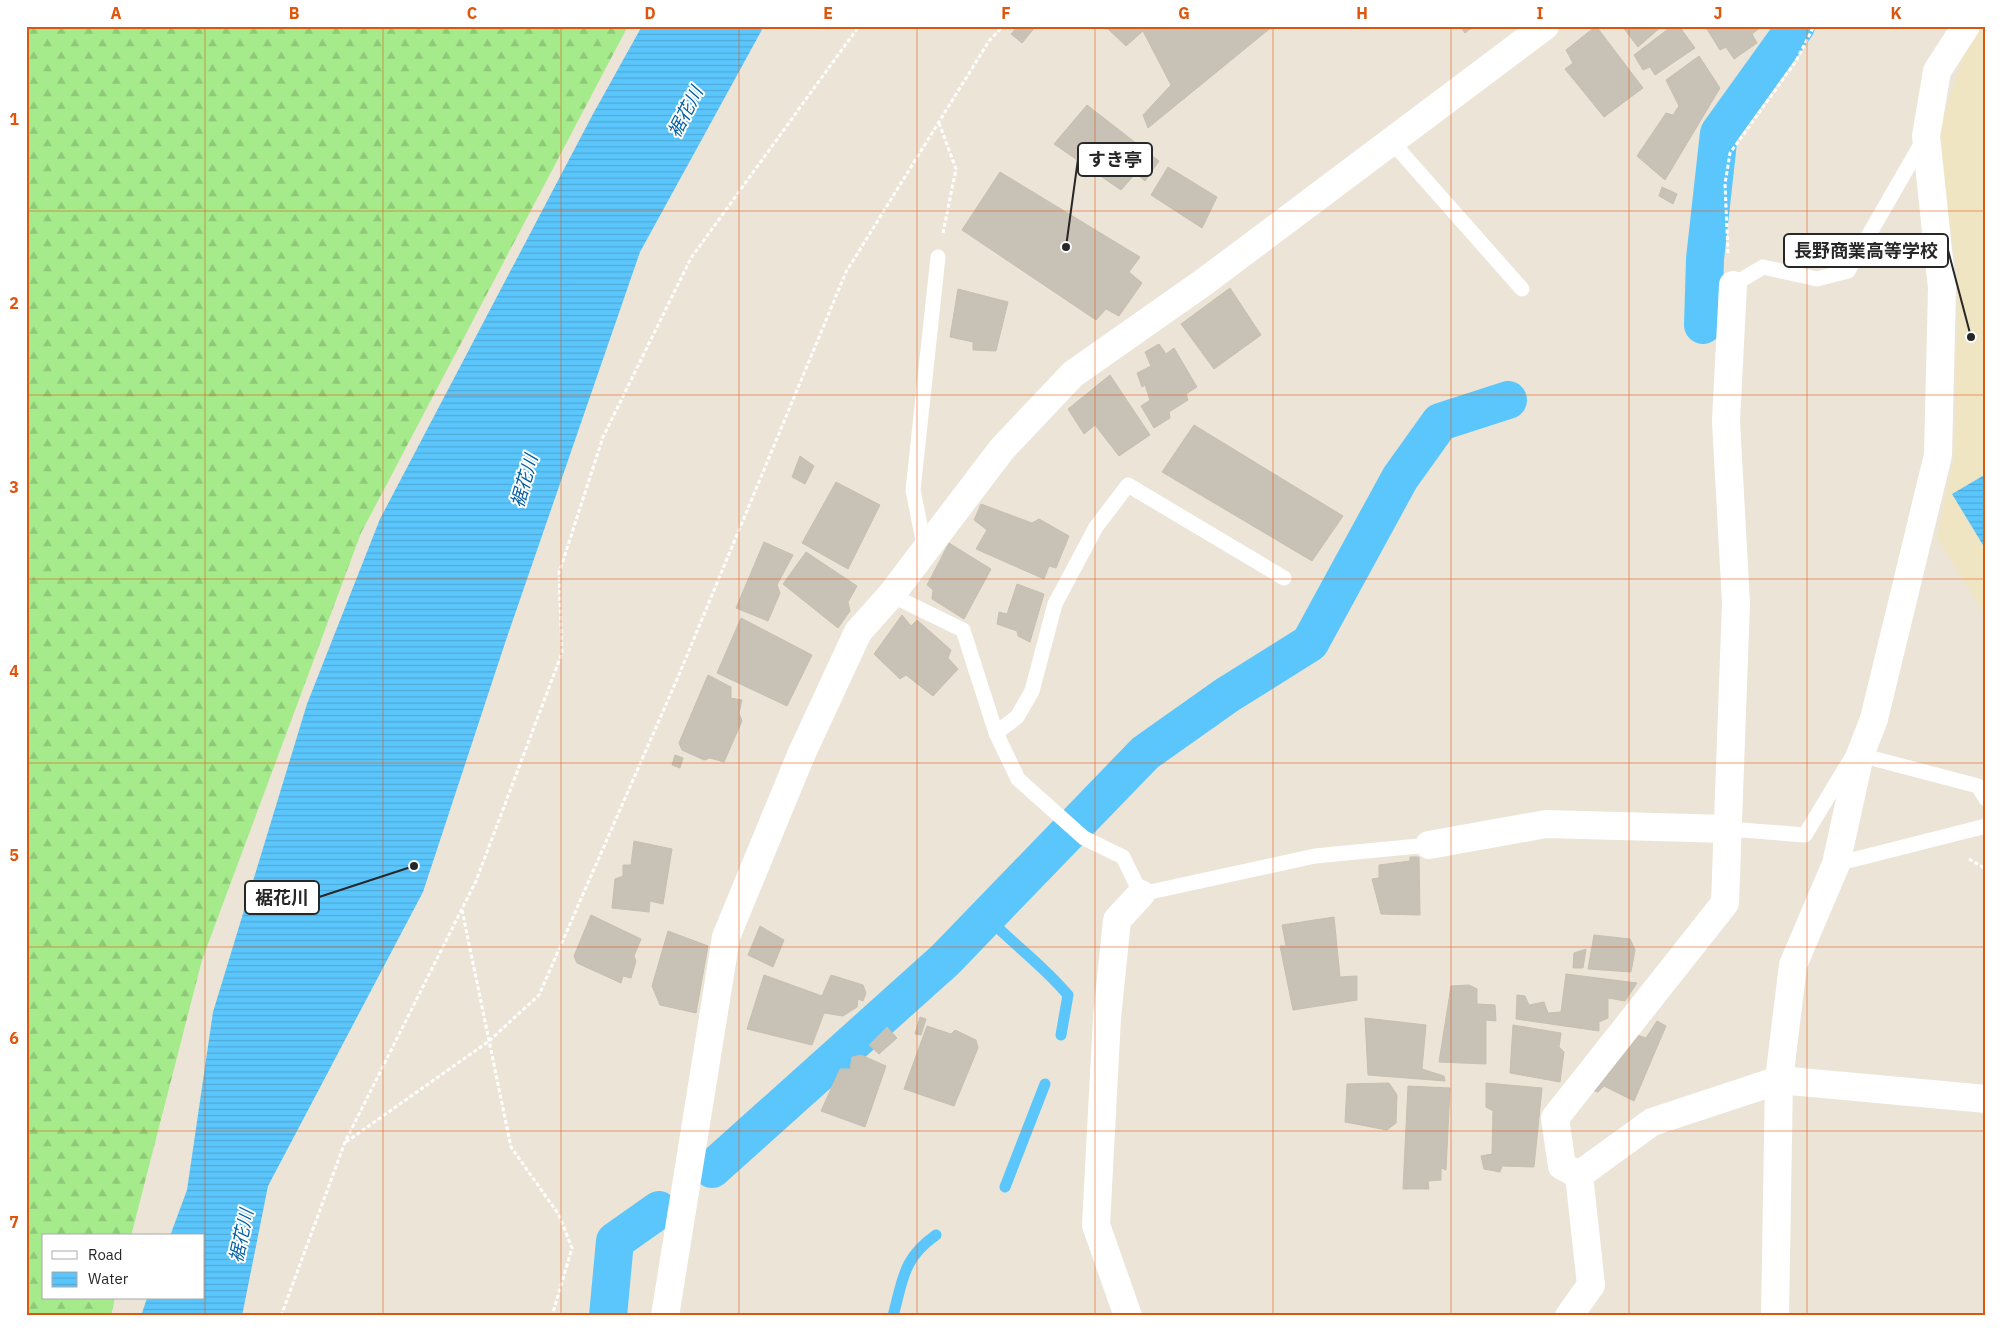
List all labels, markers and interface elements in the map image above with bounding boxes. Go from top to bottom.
text: A [111,3,122,23]
text: B [289,3,300,23]
text: C [467,3,477,23]
text: D [644,3,656,23]
text: E [823,3,833,23]
text: F [1001,3,1011,23]
text: G [1178,3,1190,23]
text: H [1356,3,1368,23]
text: I [1537,3,1544,23]
text: J [1714,3,1722,23]
text: K [1890,3,1902,23]
water label: 裾花川 [662,81,708,141]
text: 1 [9,109,19,129]
callout: すき亭 [1078,143,1152,176]
text: すき亭 [1088,148,1142,171]
callout: 長野商業高等学校 [1784,234,1948,267]
text: 長野商業高等学校 [1794,239,1938,262]
text: 2 [9,293,19,313]
water label: 裾花川 [506,450,543,510]
text: 3 [9,477,19,497]
text: 4 [9,661,19,681]
text: 5 [9,845,19,865]
callout: 裾花川 [245,881,319,914]
text: 裾花川 [255,886,309,909]
text: 6 [9,1028,19,1048]
water label: 裾花川 [224,1205,258,1265]
text: 7 [9,1212,19,1232]
legend [42,1234,205,1300]
text: Road [88,1245,123,1264]
text: Water [88,1269,129,1288]

